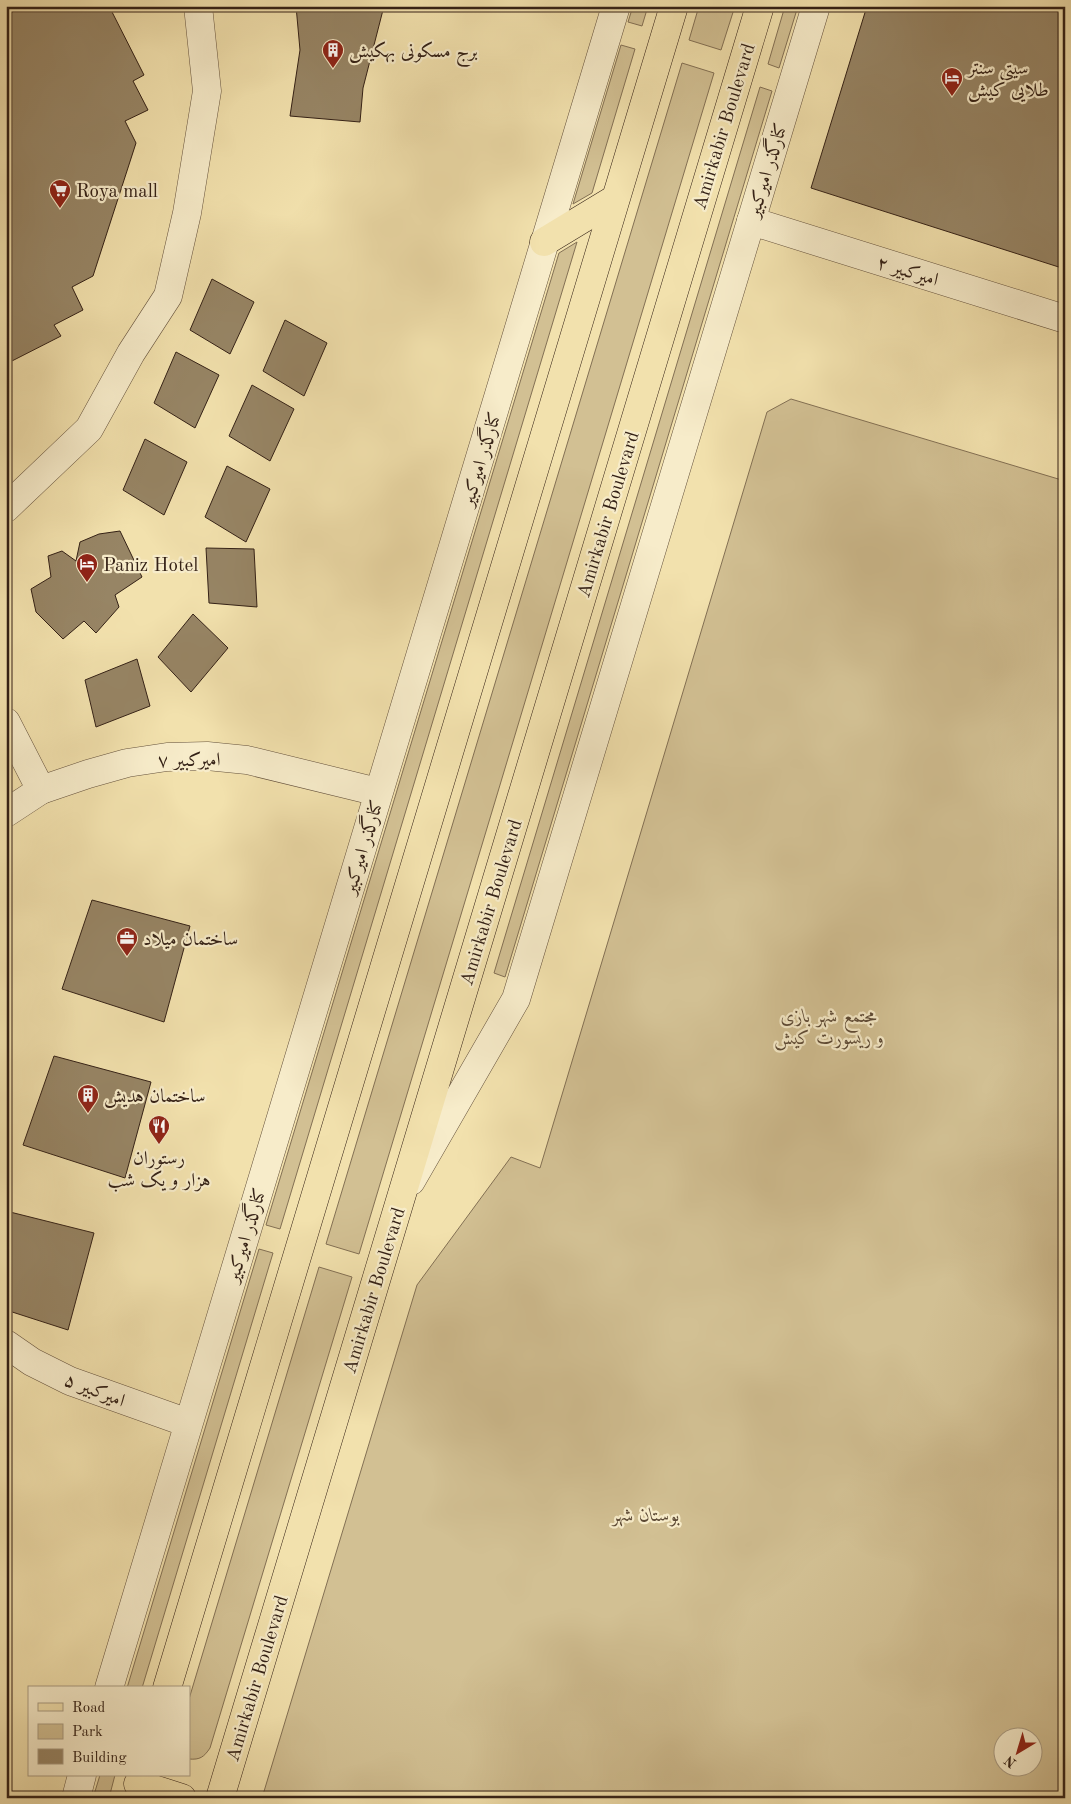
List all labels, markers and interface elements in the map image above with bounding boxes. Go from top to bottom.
building icon: برج مسکونی بهکیش [321,38,345,69]
place label: برج مسکونی بهکیش [349,41,478,68]
street label: Amirkabir Boulevard [691,41,760,212]
place label: سیتی سنتر طلایی کیش [966,60,1049,103]
hotel icon: سیتی سنتر طلایی کیش [940,66,964,97]
street label: کنارگذر امیرکبیر [739,120,792,222]
supermarket icon: Roya mall [48,178,72,209]
place label: Roya mall [76,183,158,202]
street label: امیرکبیر ۲ [874,253,941,291]
street label: کنارگذر امیرکبیر [453,409,506,511]
street label: Amirkabir Boulevard [575,429,644,600]
hotel icon: Paniz Hotel [75,552,99,583]
place label: Paniz Hotel [103,557,198,576]
street label: امیرکبیر ۷ [157,750,221,772]
street label: کنارگذر امیرکبیر [335,797,388,899]
street label: Amirkabir Boulevard [458,817,527,988]
office icon: ساختمان میلاد [115,926,139,957]
place label: ساختمان میلاد [143,931,238,950]
park label: مجتمع شهر بازی و ریسورت کیش [774,1008,884,1051]
building icon: ساختمان هدیش [76,1083,100,1114]
place label: ساختمان هدیش [104,1088,206,1109]
restaurant icon: رستوران هزار و یک شب [147,1114,171,1145]
place label: رستوران هزار و یک شب [107,1150,211,1192]
street label: کنارگذر امیرکبیر [218,1185,271,1287]
street label: Amirkabir Boulevard [341,1205,410,1376]
street label: امیرکبیر ۵ [61,1370,127,1412]
park label: بوستان شهر [611,1507,680,1527]
street label: Amirkabir Boulevard [224,1593,293,1764]
legend [28,1686,190,1776]
text: Road [72,1701,106,1716]
text: Park [72,1725,103,1740]
north arrow [994,1726,1044,1776]
text: Building [72,1751,127,1766]
text: N [1002,1752,1019,1770]

